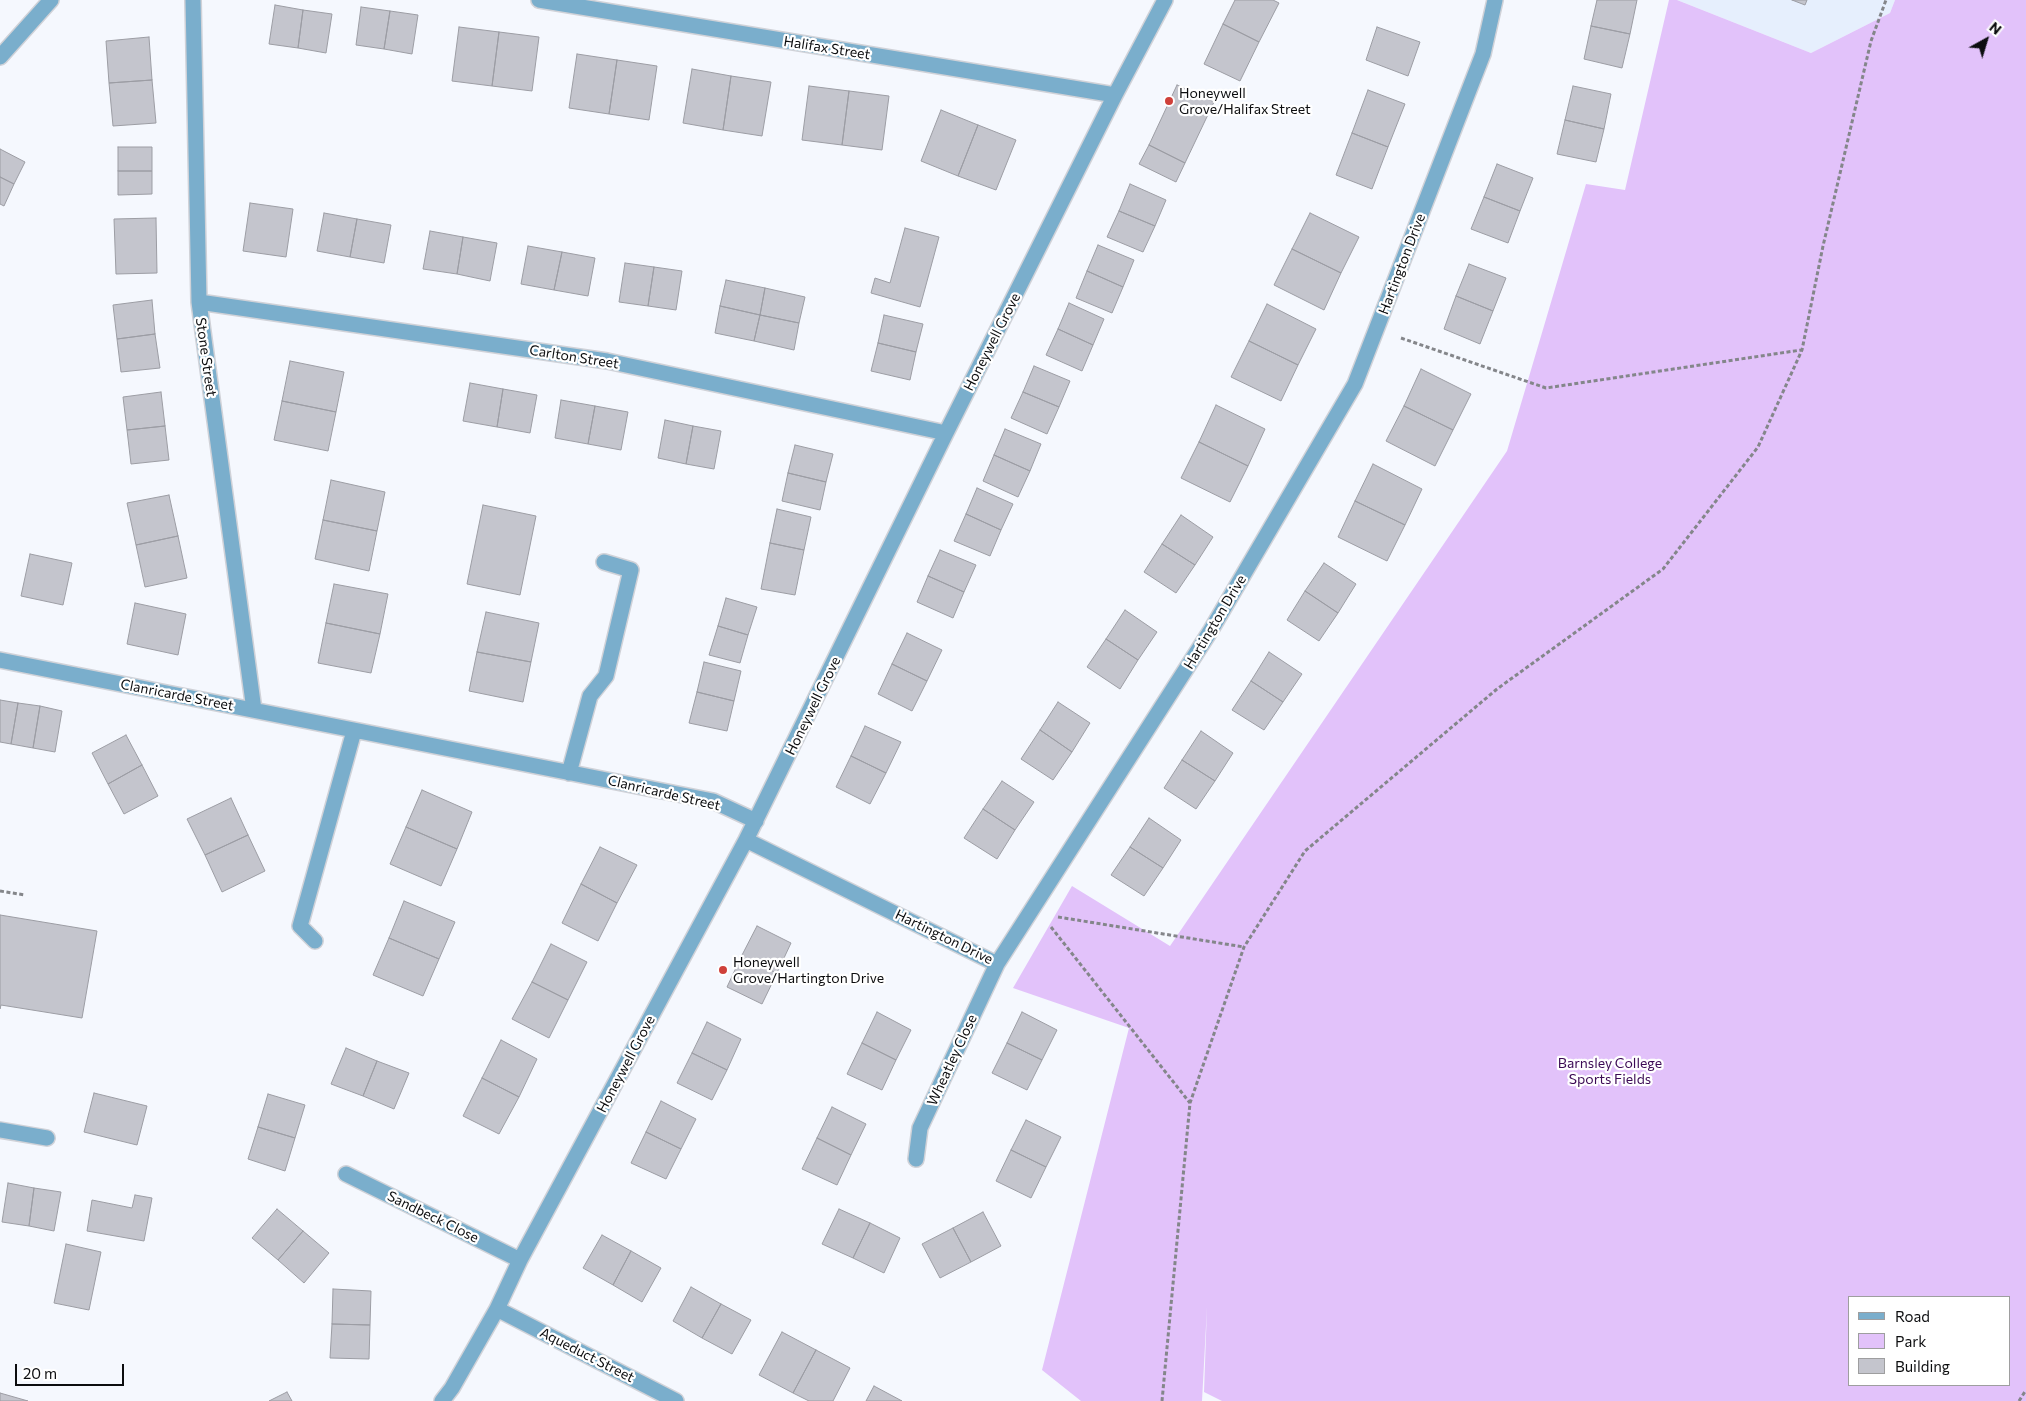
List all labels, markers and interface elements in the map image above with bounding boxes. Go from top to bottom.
north arrow [1961,15,2011,65]
text: N [1986,18,2005,38]
street label: Halifax Street [783,33,871,63]
place label: Honeywell Grove/Halifax Street [1179,85,1311,118]
marker: Honeywell Grove/Halifax Street [1163,95,1175,107]
street label: Hartington Drive [1375,211,1429,317]
street label: Honeywell Grove [960,290,1024,394]
street label: Stone Street [192,316,220,398]
street label: Carlton Street [528,342,620,372]
street label: Hartington Drive [1180,572,1250,672]
street label: Honeywell Grove [782,654,844,758]
street label: Clanricarde Street [119,676,235,714]
street label: Clanricarde Street [606,772,722,814]
street label: Hartington Drive [892,906,996,968]
place label: Honeywell Grove/Hartington Drive [733,954,884,986]
marker: Honeywell Grove/Hartington Drive [717,964,729,976]
street label: Wheatley Close [924,1012,980,1108]
street label: Honeywell Grove [593,1013,659,1115]
park label: Barnsley College Sports Fields [1558,1055,1662,1088]
street label: Sandbeck Close [385,1188,481,1246]
legend [1848,1296,2011,1386]
text: Road [1895,1307,1930,1325]
street label: Aqueduct Street [537,1324,637,1386]
text: Park [1895,1332,1926,1350]
scale bar [18,1354,126,1386]
text: Building [1895,1357,1950,1375]
text: 20 m [23,1364,57,1382]

